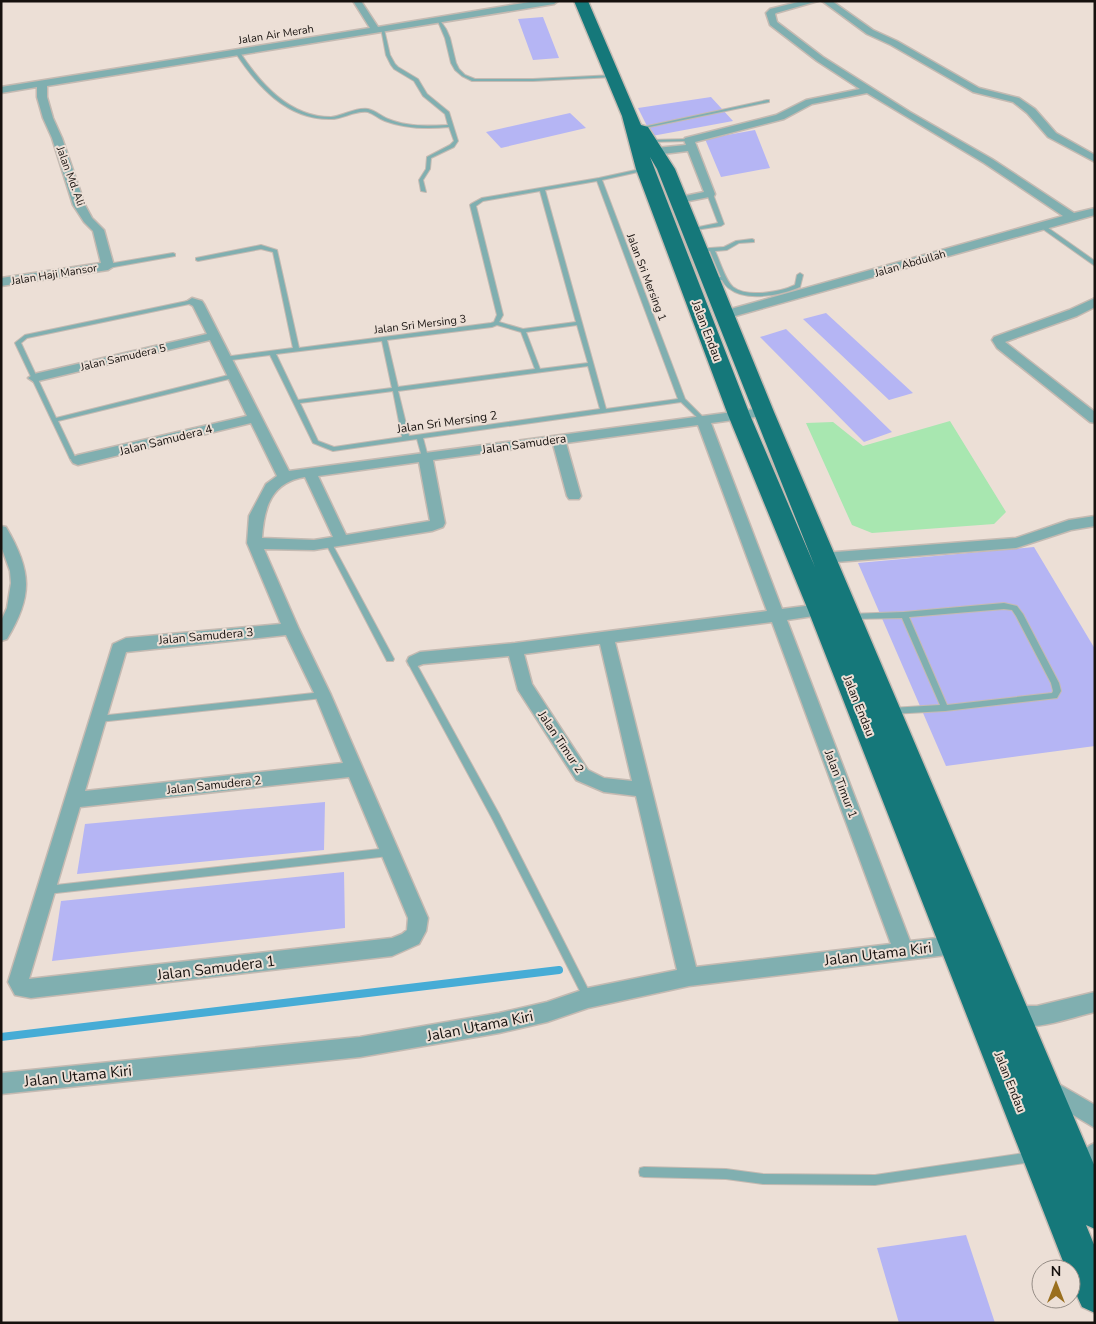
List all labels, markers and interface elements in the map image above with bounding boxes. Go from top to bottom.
street label: Jalan Air Merah [236,21,315,48]
street label: Jalan Md. Ali [52,143,88,208]
street label: Jalan Sri Mersing 1 [623,230,670,323]
street label: Jalan Abdullah [872,246,947,281]
street label: Jalan Haji Mansor [9,260,98,289]
street label: Jalan Endau [688,297,726,364]
street label: Jalan Sri Mersing 3 [372,311,467,338]
street label: Jalan Samudera 5 [78,340,168,375]
street label: Jalan Sri Mersing 2 [395,407,498,437]
street label: Jalan Samudera 4 [117,421,214,460]
street label: Jalan Samudera [480,430,567,458]
street label: Jalan Samudera 3 [157,624,254,648]
street label: Jalan Endau [839,672,878,739]
street label: Jalan Timur 2 [534,707,588,776]
street label: Jalan Timur 1 [820,747,861,820]
street label: Jalan Samudera 2 [165,772,262,798]
street label: Jalan Utama Kiri [822,937,933,971]
street label: Jalan Samudera 1 [155,951,276,985]
street label: Jalan Utama Kiri [424,1006,535,1046]
street label: Jalan Endau [990,1048,1029,1115]
street label: Jalan Utama Kiri [22,1060,133,1092]
north arrow [1031,1259,1081,1309]
text: N [1051,1262,1061,1281]

